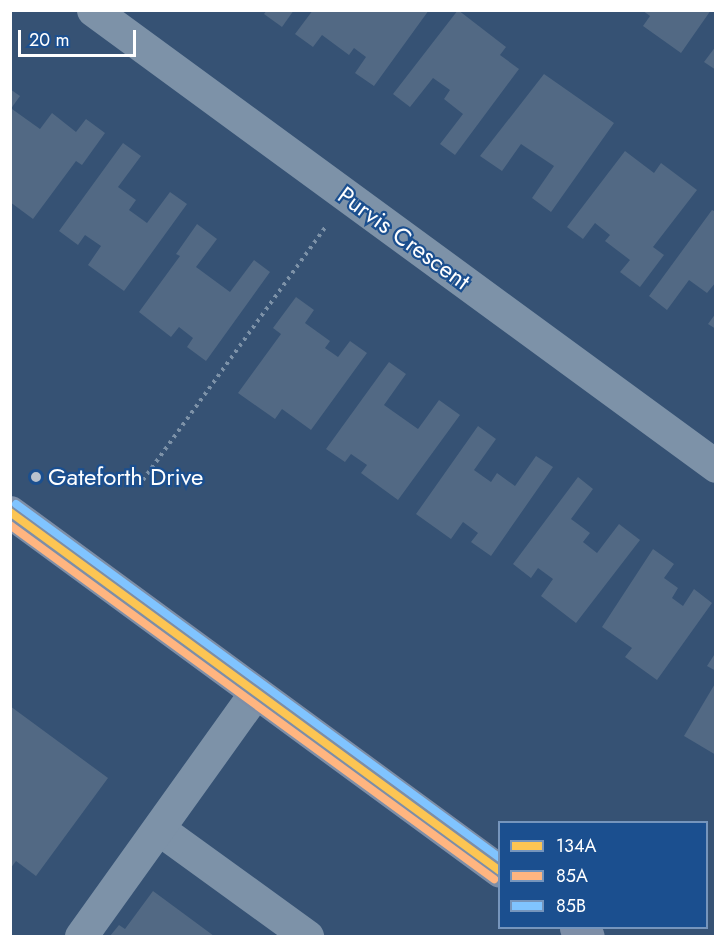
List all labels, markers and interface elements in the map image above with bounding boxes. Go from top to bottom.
scale bar [21,18,140,56]
text: 20 m [29,27,69,53]
street label: Purvis Crescent [332,180,476,296]
place label: Gateforth Drive [48,463,203,491]
marker: Gateforth Drive [29,470,43,484]
legend [498,821,708,929]
text: 134A [556,833,596,859]
text: 85A [556,863,588,889]
text: 85B [556,893,586,919]

